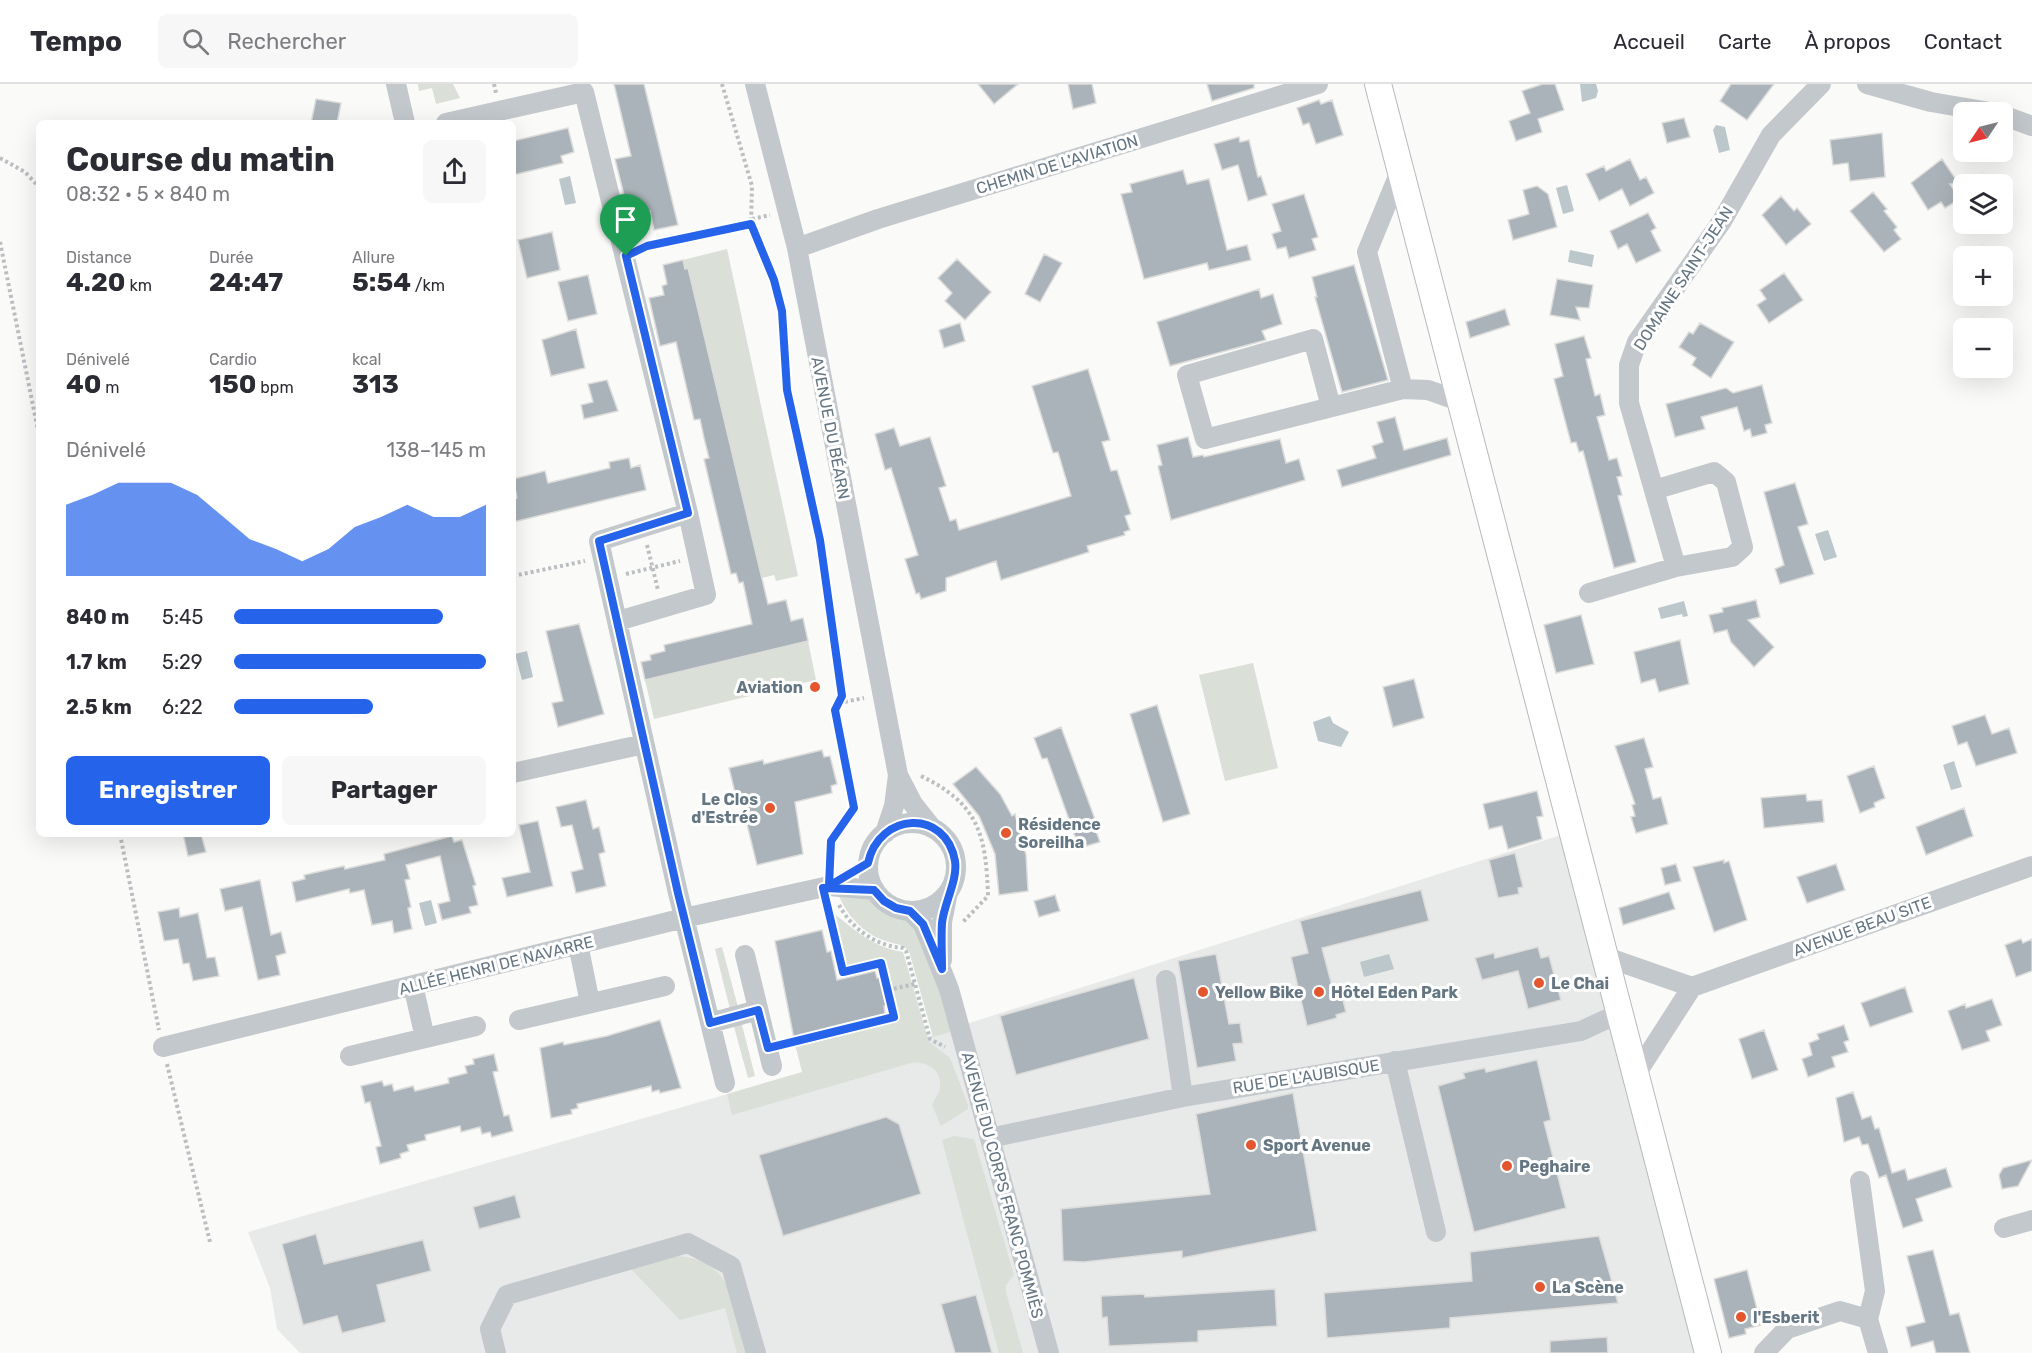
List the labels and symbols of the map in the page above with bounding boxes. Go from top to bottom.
north arrow [1953,102,2013,162]
street label: CHEMIN DE L'AVIATION [974,131,1140,198]
pin [600,194,651,256]
street label: DOMAINE SAINT-JEAN [1630,203,1737,354]
street label: AVENUE DU BÉARN [807,355,854,501]
place label: Aviation [737,678,803,697]
marker: Aviation [808,680,822,694]
place label: Le Clos d'Estrée [691,790,758,827]
marker: Le Clos d'Estrée [763,801,777,815]
place label: Résidence Soreilha [1018,815,1101,852]
marker: Résidence Soreilha [999,826,1013,840]
street label: AVENUE BEAU SITE [1791,893,1934,960]
street label: ALLÉE HENRI DE NAVARRE [397,932,595,999]
place label: Le Chai [1551,974,1609,993]
marker: Le Chai [1532,976,1546,990]
place label: Yellow Bike [1215,983,1303,1002]
place label: Hôtel Eden Park [1331,983,1458,1002]
marker: Yellow Bike [1196,985,1210,999]
marker: Hôtel Eden Park [1312,985,1326,999]
street label: AVENUE DU CORPS FRANC POMMIÈS [958,1050,1047,1321]
street label: RUE DE L'AUBISQUE [1231,1056,1381,1097]
place label: Sport Avenue [1263,1136,1371,1155]
marker: Sport Avenue [1244,1138,1258,1152]
place label: Peghaire [1519,1157,1590,1176]
marker: Peghaire [1500,1159,1514,1173]
place label: La Scène [1552,1278,1624,1297]
marker: La Scène [1533,1280,1547,1294]
place label: l'Esberit [1753,1308,1820,1327]
marker: l'Esberit [1734,1310,1748,1324]

